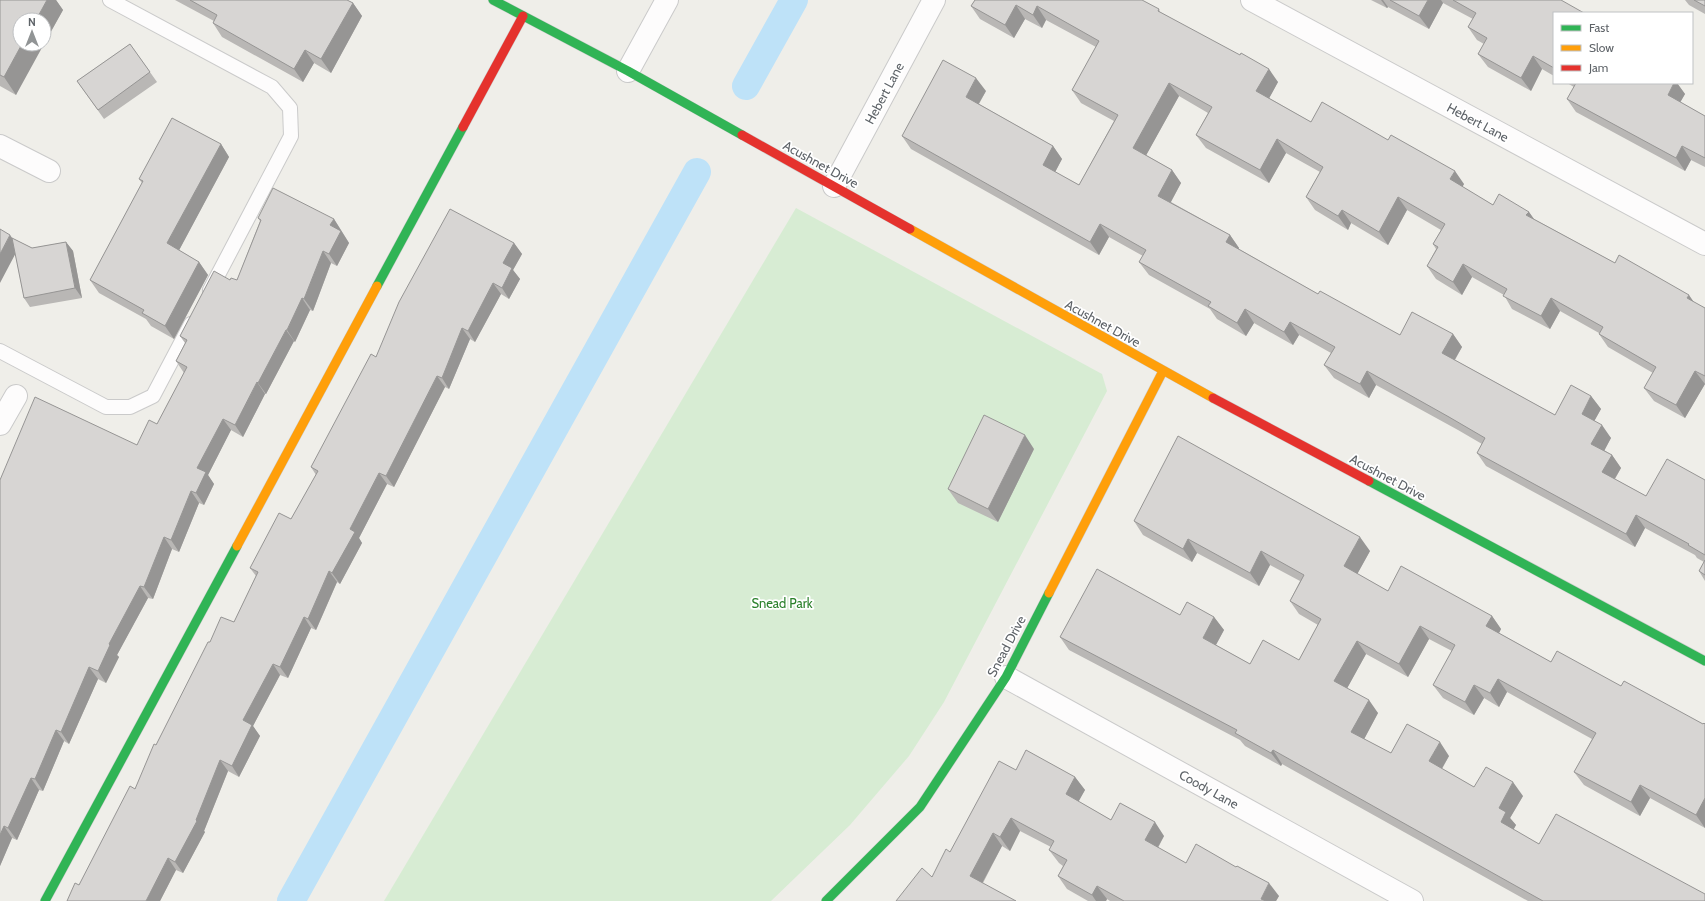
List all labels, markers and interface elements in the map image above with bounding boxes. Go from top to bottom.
north arrow [12,12,52,52]
legend [1553,12,1693,84]
text: N [28,15,36,29]
text: Fast [1589,20,1609,35]
text: Slow [1589,40,1614,55]
street label: Hebert Lane [861,59,907,127]
text: Jam [1588,60,1608,75]
street label: Hebert Lane [1444,99,1512,145]
street label: Acushnet Drive [781,137,862,191]
street label: Acushnet Drive [1063,296,1144,350]
street label: Acushnet Drive [1347,450,1429,504]
park label: Snead Park [751,595,813,611]
street label: Snead Drive [983,612,1029,679]
street label: Coody Lane [1176,766,1242,812]

